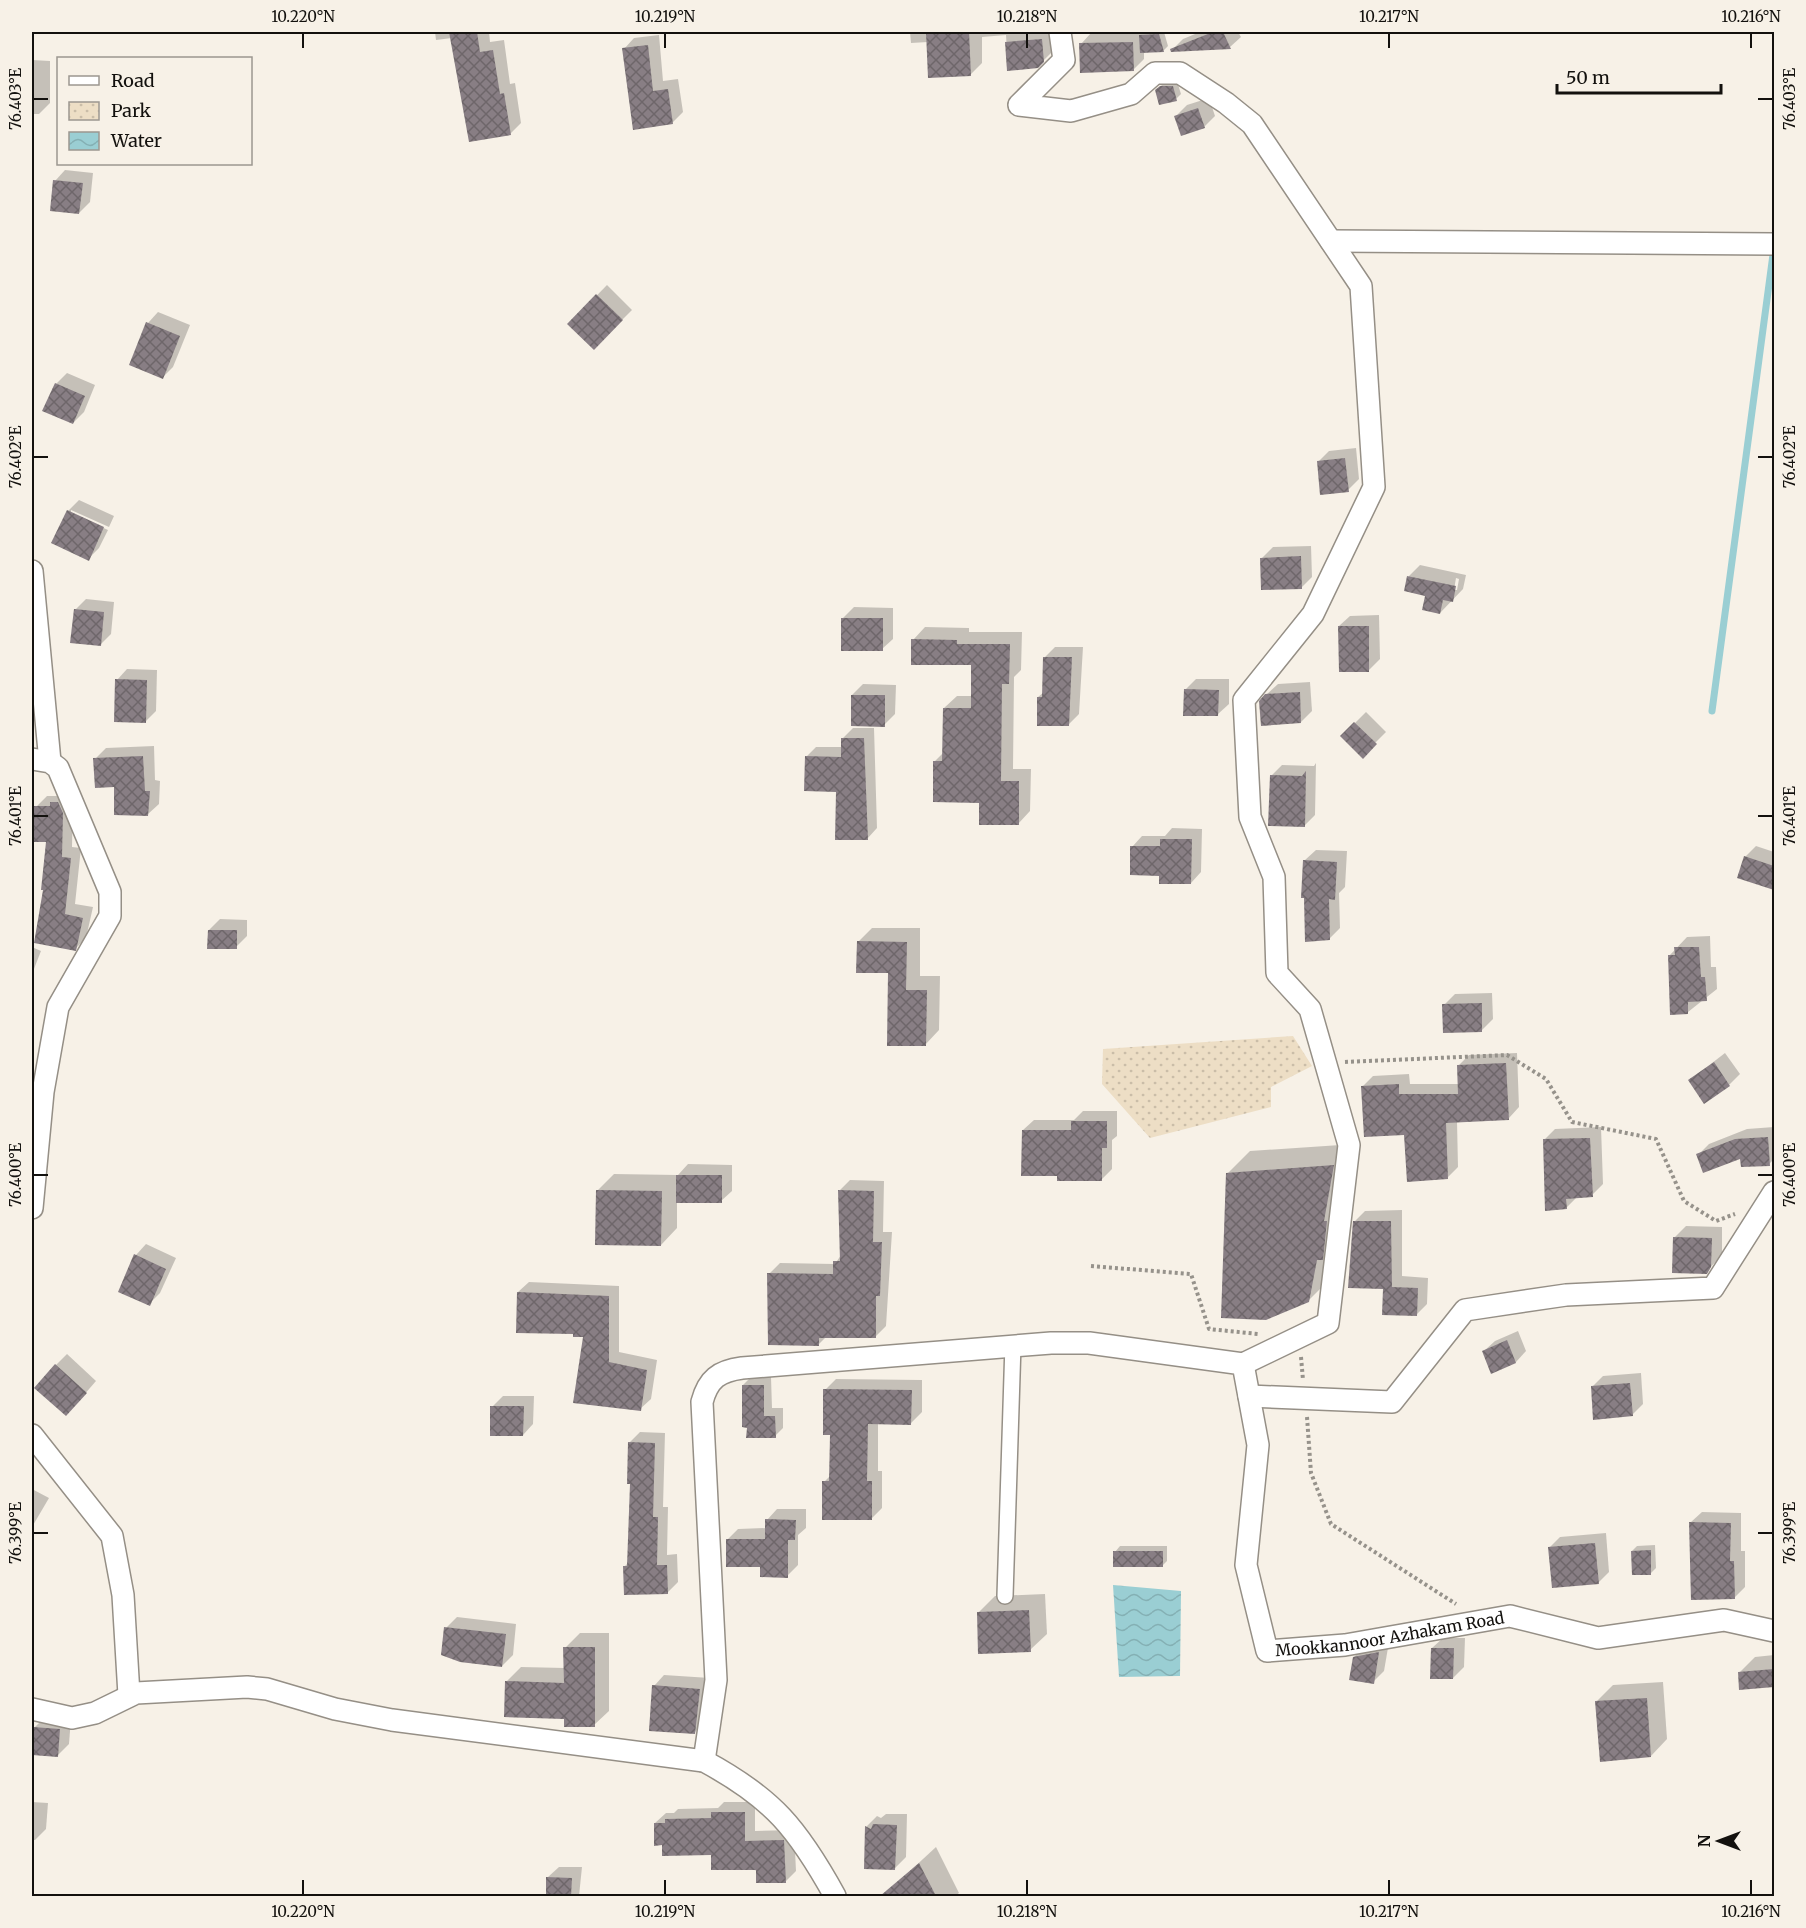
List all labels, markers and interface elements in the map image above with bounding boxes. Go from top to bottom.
text: 10.220°N [271,7,335,26]
text: 10.219°N [635,7,696,26]
text: 10.218°N [997,7,1058,26]
text: 10.217°N [1359,7,1419,26]
text: 10.216°N [1721,7,1781,26]
legend [57,57,252,165]
scale bar [1557,57,1720,95]
text: 50 m [1566,66,1610,89]
text: 76.403°E [6,68,25,130]
text: 76.403°E [1780,68,1799,130]
text: Road [111,69,155,92]
text: Park [111,99,152,122]
text: Water [110,129,162,152]
text: 76.402°E [6,425,25,488]
text: 76.402°E [1780,425,1799,488]
text: 76.401°E [6,786,25,846]
text: 76.401°E [1780,786,1799,846]
text: 76.400°E [6,1142,25,1207]
text: 76.400°E [1780,1142,1799,1207]
text: 76.399°E [6,1501,25,1564]
text: 76.399°E [1780,1501,1799,1564]
street label: Mookkannoor Azhakam Road [1275,1607,1506,1660]
north arrow [1689,1811,1749,1871]
text: N [1694,1834,1714,1847]
text: 10.220°N [271,1902,335,1921]
text: 10.219°N [635,1902,696,1921]
text: 10.218°N [997,1902,1058,1921]
text: 10.217°N [1359,1902,1419,1921]
text: 10.216°N [1721,1902,1781,1921]

